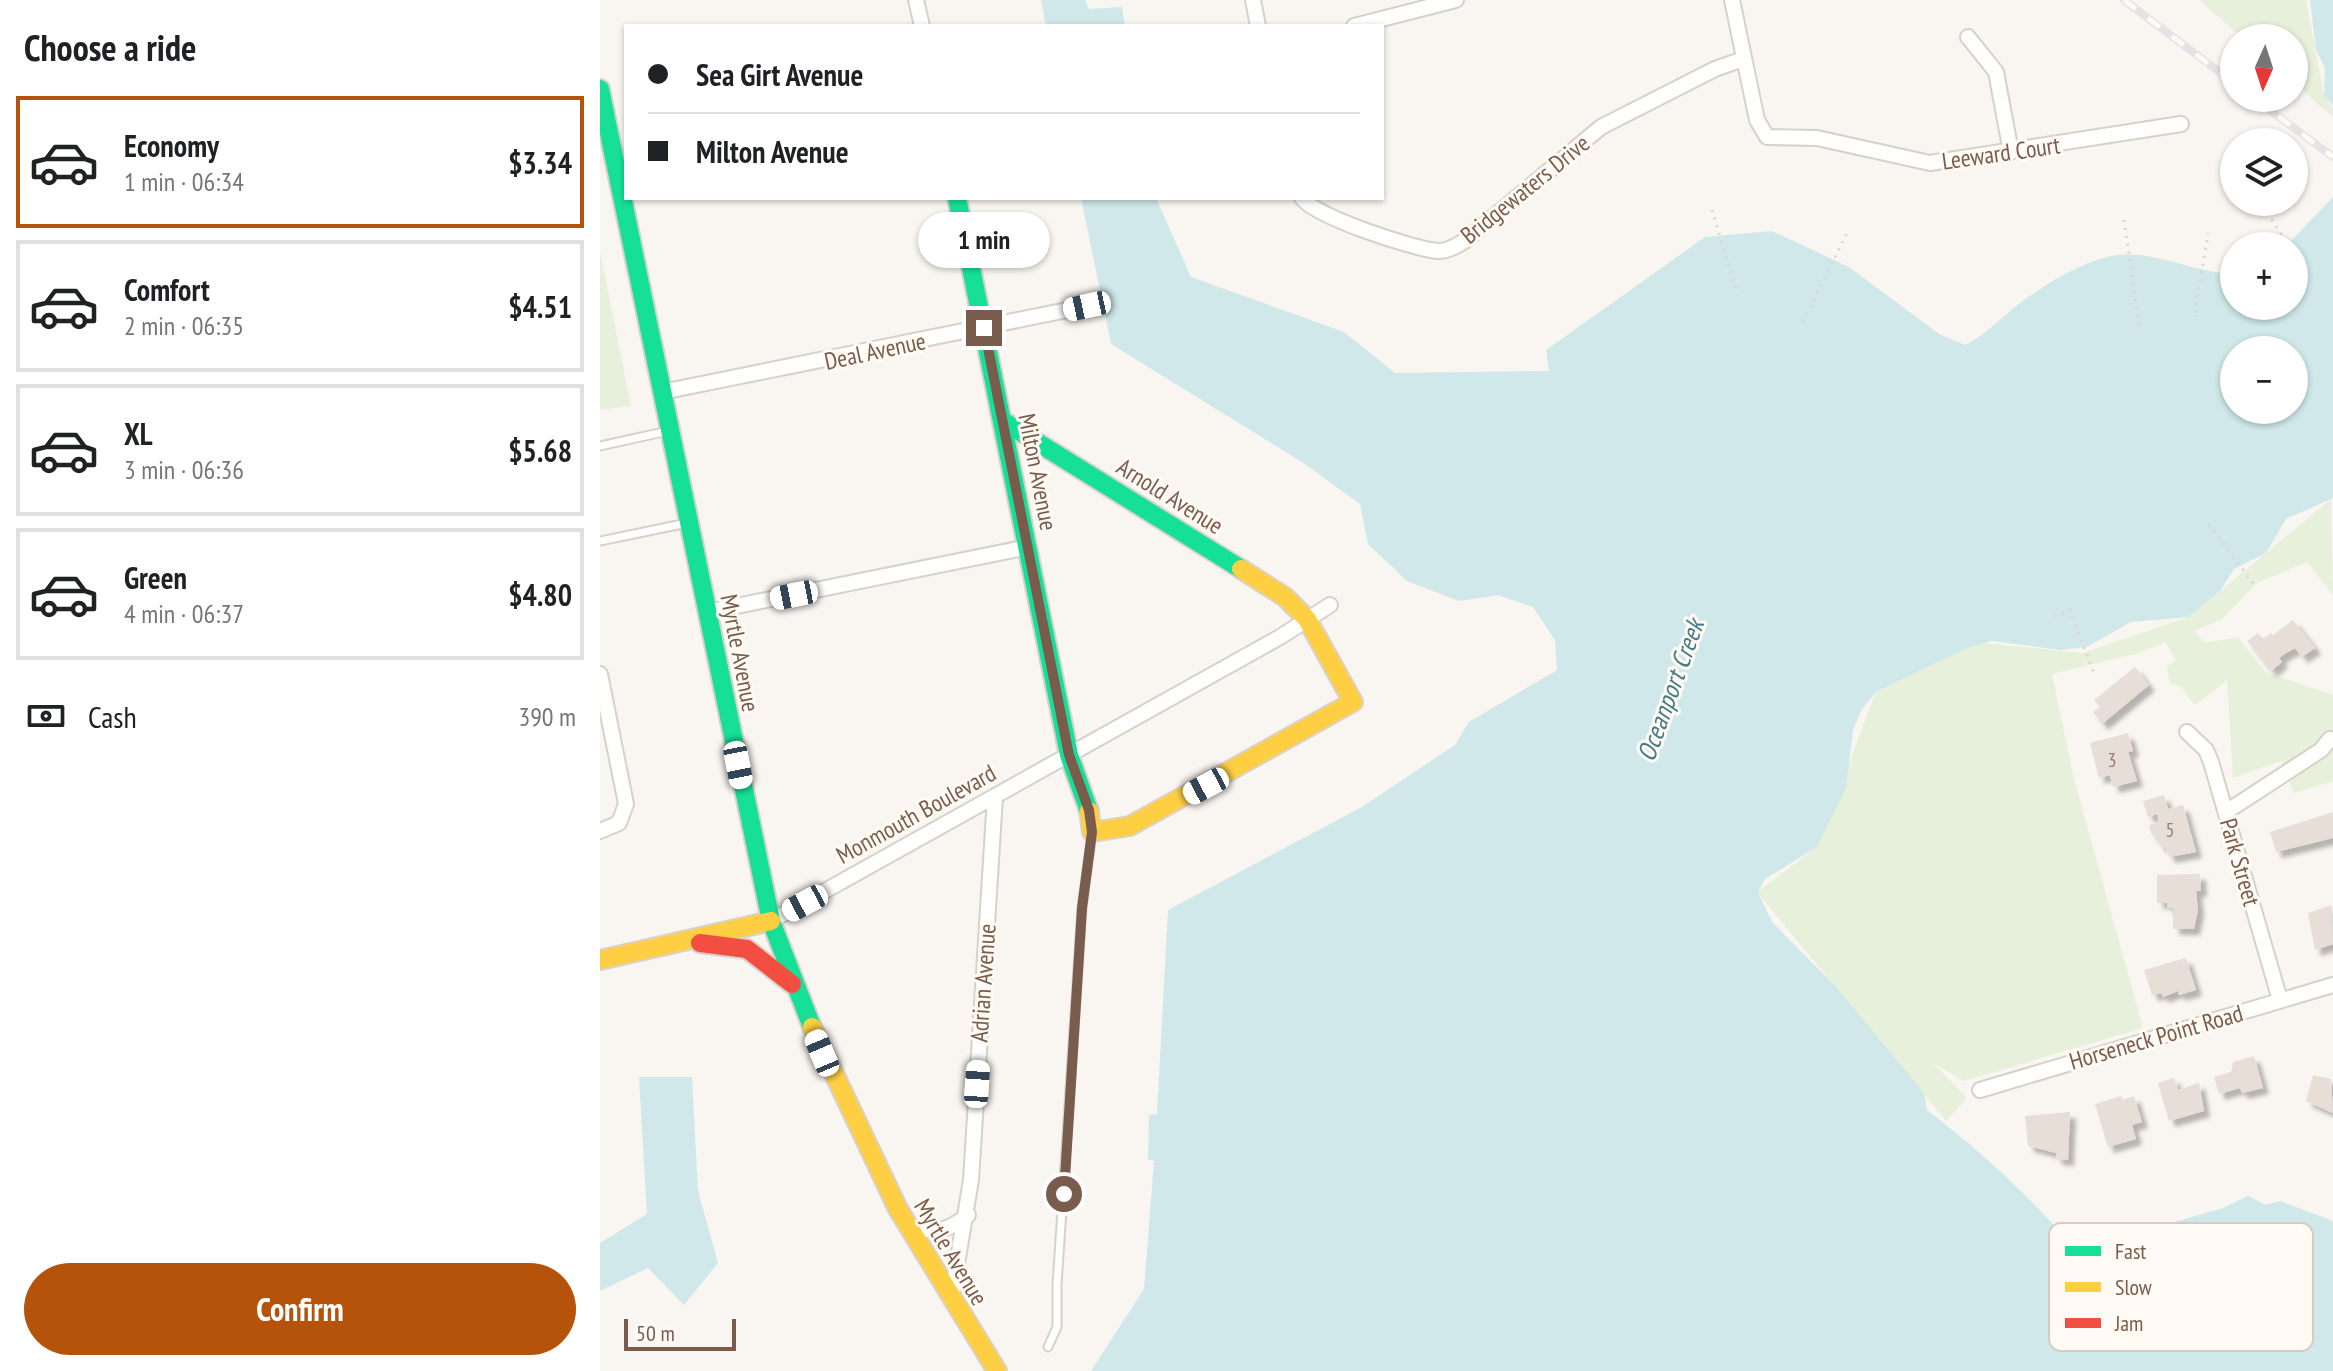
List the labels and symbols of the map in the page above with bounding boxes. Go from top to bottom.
north arrow [2220,24,2308,112]
street label: Bridgewaters Drive [1454,128,1596,250]
street label: Leeward Court [1940,129,2062,177]
callout: 1 min [918,212,1050,268]
car [1061,289,1113,323]
route end [966,310,1002,346]
street label: Deal Avenue [821,325,929,377]
street label: Milton Avenue [1011,411,1065,533]
street label: Arnold Avenue [1111,451,1229,541]
car [768,579,820,611]
street label: Myrtle Avenue [713,592,767,714]
water label: Oceanport Creek [1629,612,1712,765]
car [722,739,754,791]
house number: 3 [2108,747,2117,773]
street label: Monmouth Boulevard [831,757,1001,871]
car [1179,764,1233,808]
street label: Park Street [2213,815,2267,910]
house number: 5 [2166,817,2175,843]
car [778,881,832,925]
street label: Adrian Avenue [963,923,1003,1043]
street label: Horseneck Point Road [2066,997,2246,1077]
car [802,1026,842,1080]
car [963,1059,991,1109]
route start [1046,1176,1082,1212]
street label: Myrtle Avenue [907,1193,995,1311]
legend [2049,1223,2313,1351]
text: Fast [2115,1237,2146,1265]
text: Slow [2115,1273,2152,1301]
text: Jam [2114,1309,2143,1337]
scale bar [624,1315,736,1351]

